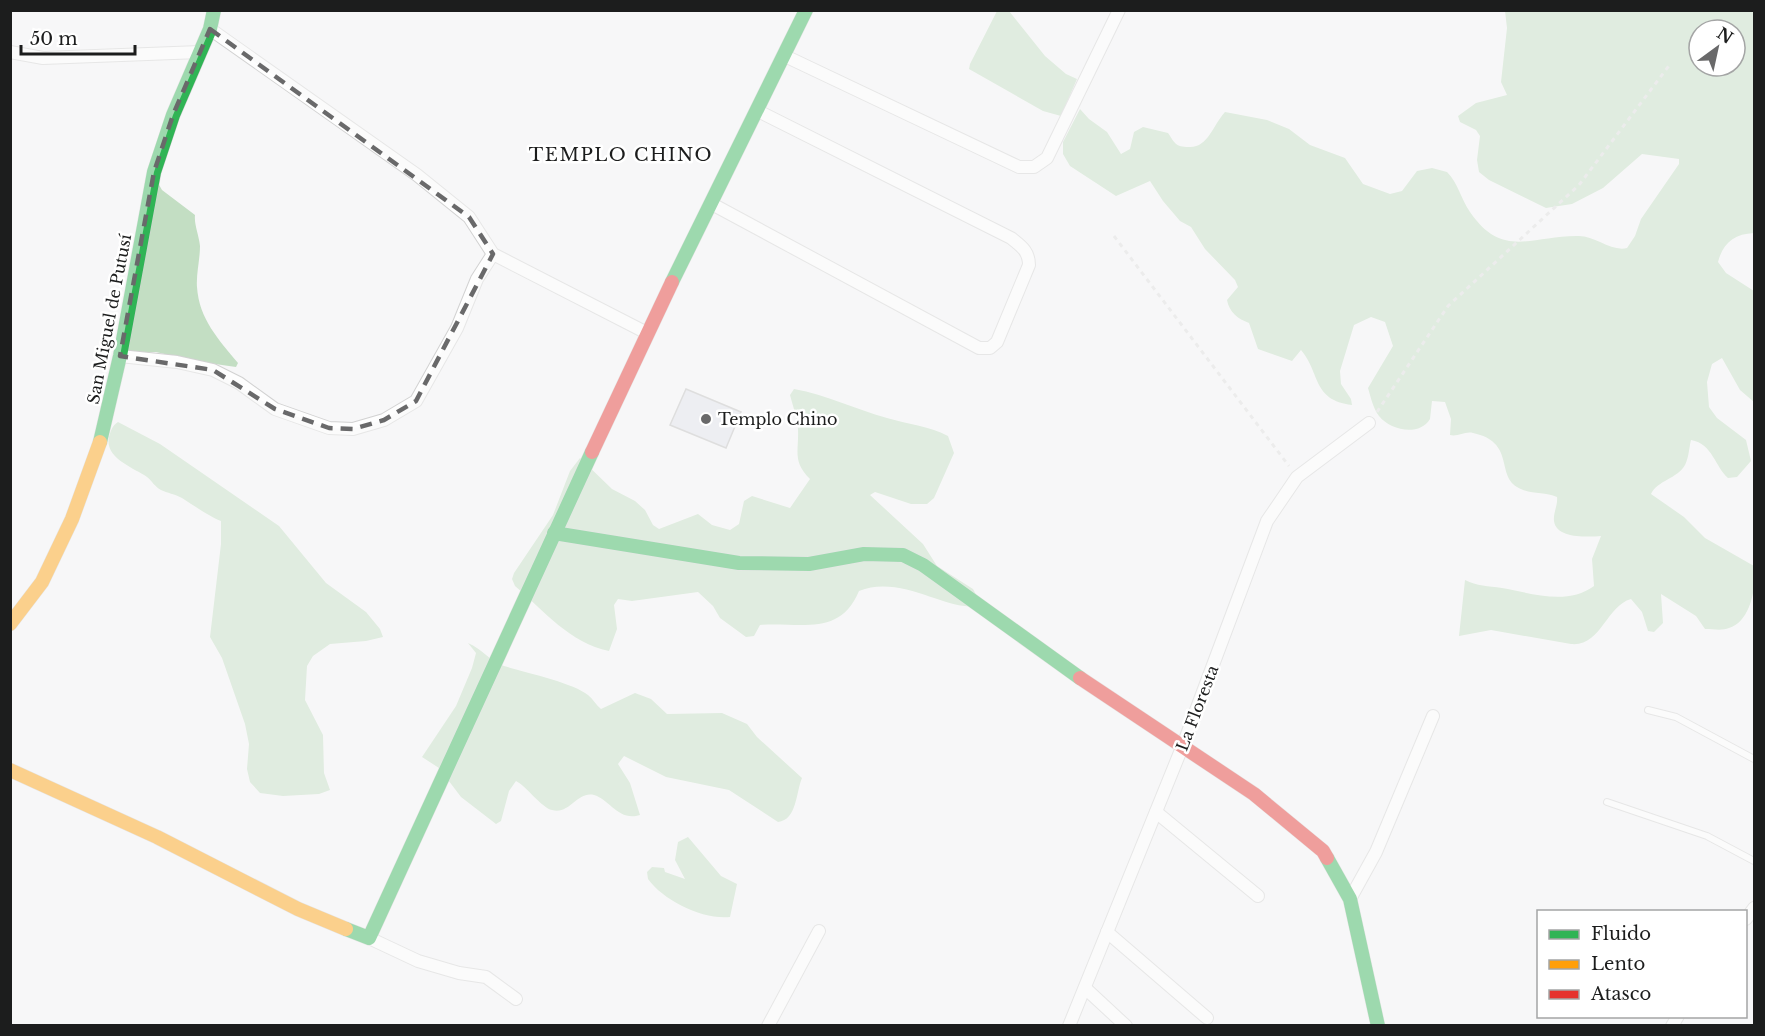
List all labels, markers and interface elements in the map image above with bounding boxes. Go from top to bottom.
scale bar [21,18,135,56]
north arrow [1687,18,1747,78]
text: N [1713,23,1737,48]
text: 50 m [30,28,78,50]
district label: TEMPLO CHINO [529,144,713,166]
street label: San Miguel de Putusí [83,232,135,406]
place label: Templo Chino [718,409,837,429]
marker: Templo Chino [699,412,713,426]
street label: La Floresta [1172,662,1223,754]
legend [1537,910,1747,1018]
text: Fluido [1591,923,1651,945]
text: Lento [1591,953,1645,975]
text: Atasco [1590,983,1651,1005]

